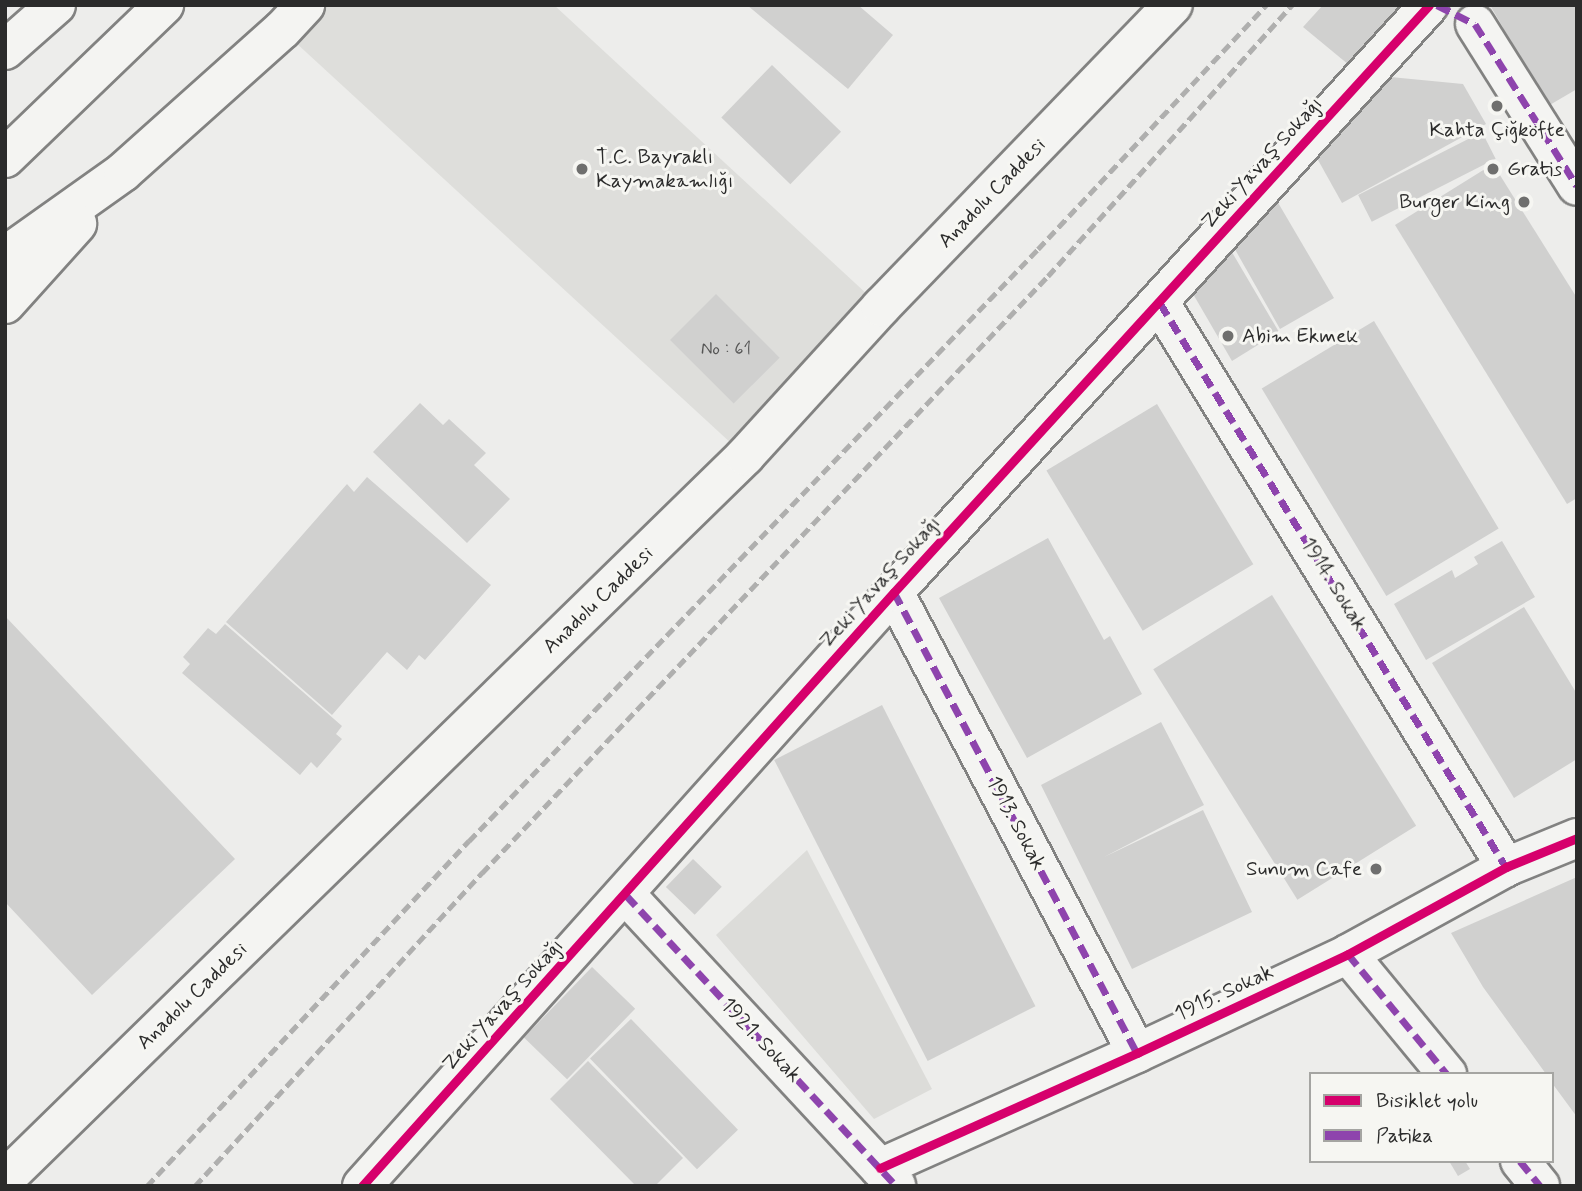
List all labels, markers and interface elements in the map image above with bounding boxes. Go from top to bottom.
street label: Zeki Yavaş Sokağı [1196,92,1328,234]
marker: Kahta Çiğköfte [1489,98,1505,114]
place label: Kahta Çiğköfte [1429,117,1565,143]
street label: Anadolu Caddesi [933,132,1051,254]
place label: T.C. Bayraklı Kaymakamlığı [596,144,733,194]
place label: Gratis [1507,156,1562,182]
marker: T.C. Bayraklı Kaymakamlığı [574,161,590,177]
marker: Gratis [1485,161,1501,177]
place label: Burger King [1402,189,1510,215]
marker: Burger King [1516,194,1532,210]
place label: Abim Ekmek [1242,323,1359,349]
marker: Abim Ekmek [1220,328,1236,344]
house number: No : 61 [701,338,751,360]
street label: Zeki Yavaş Sokağı [814,511,946,653]
street label: 1914. Sokak [1295,533,1373,635]
street label: Anadolu Caddesi [537,541,659,659]
street label: 1913. Sokak [981,772,1051,874]
place label: Sunum Cafe [1248,856,1362,882]
marker: Sunum Cafe [1368,861,1384,877]
street label: Zeki Yavaş Sokağı [437,934,569,1076]
street label: Anadolu Caddesi [131,937,253,1055]
street label: 1915. Sokak [1171,959,1277,1027]
street label: 1921. Sokak [715,992,807,1088]
legend [1309,1072,1554,1163]
text: Bisiklet yolu [1376,1087,1478,1115]
text: Patika [1376,1122,1433,1150]

